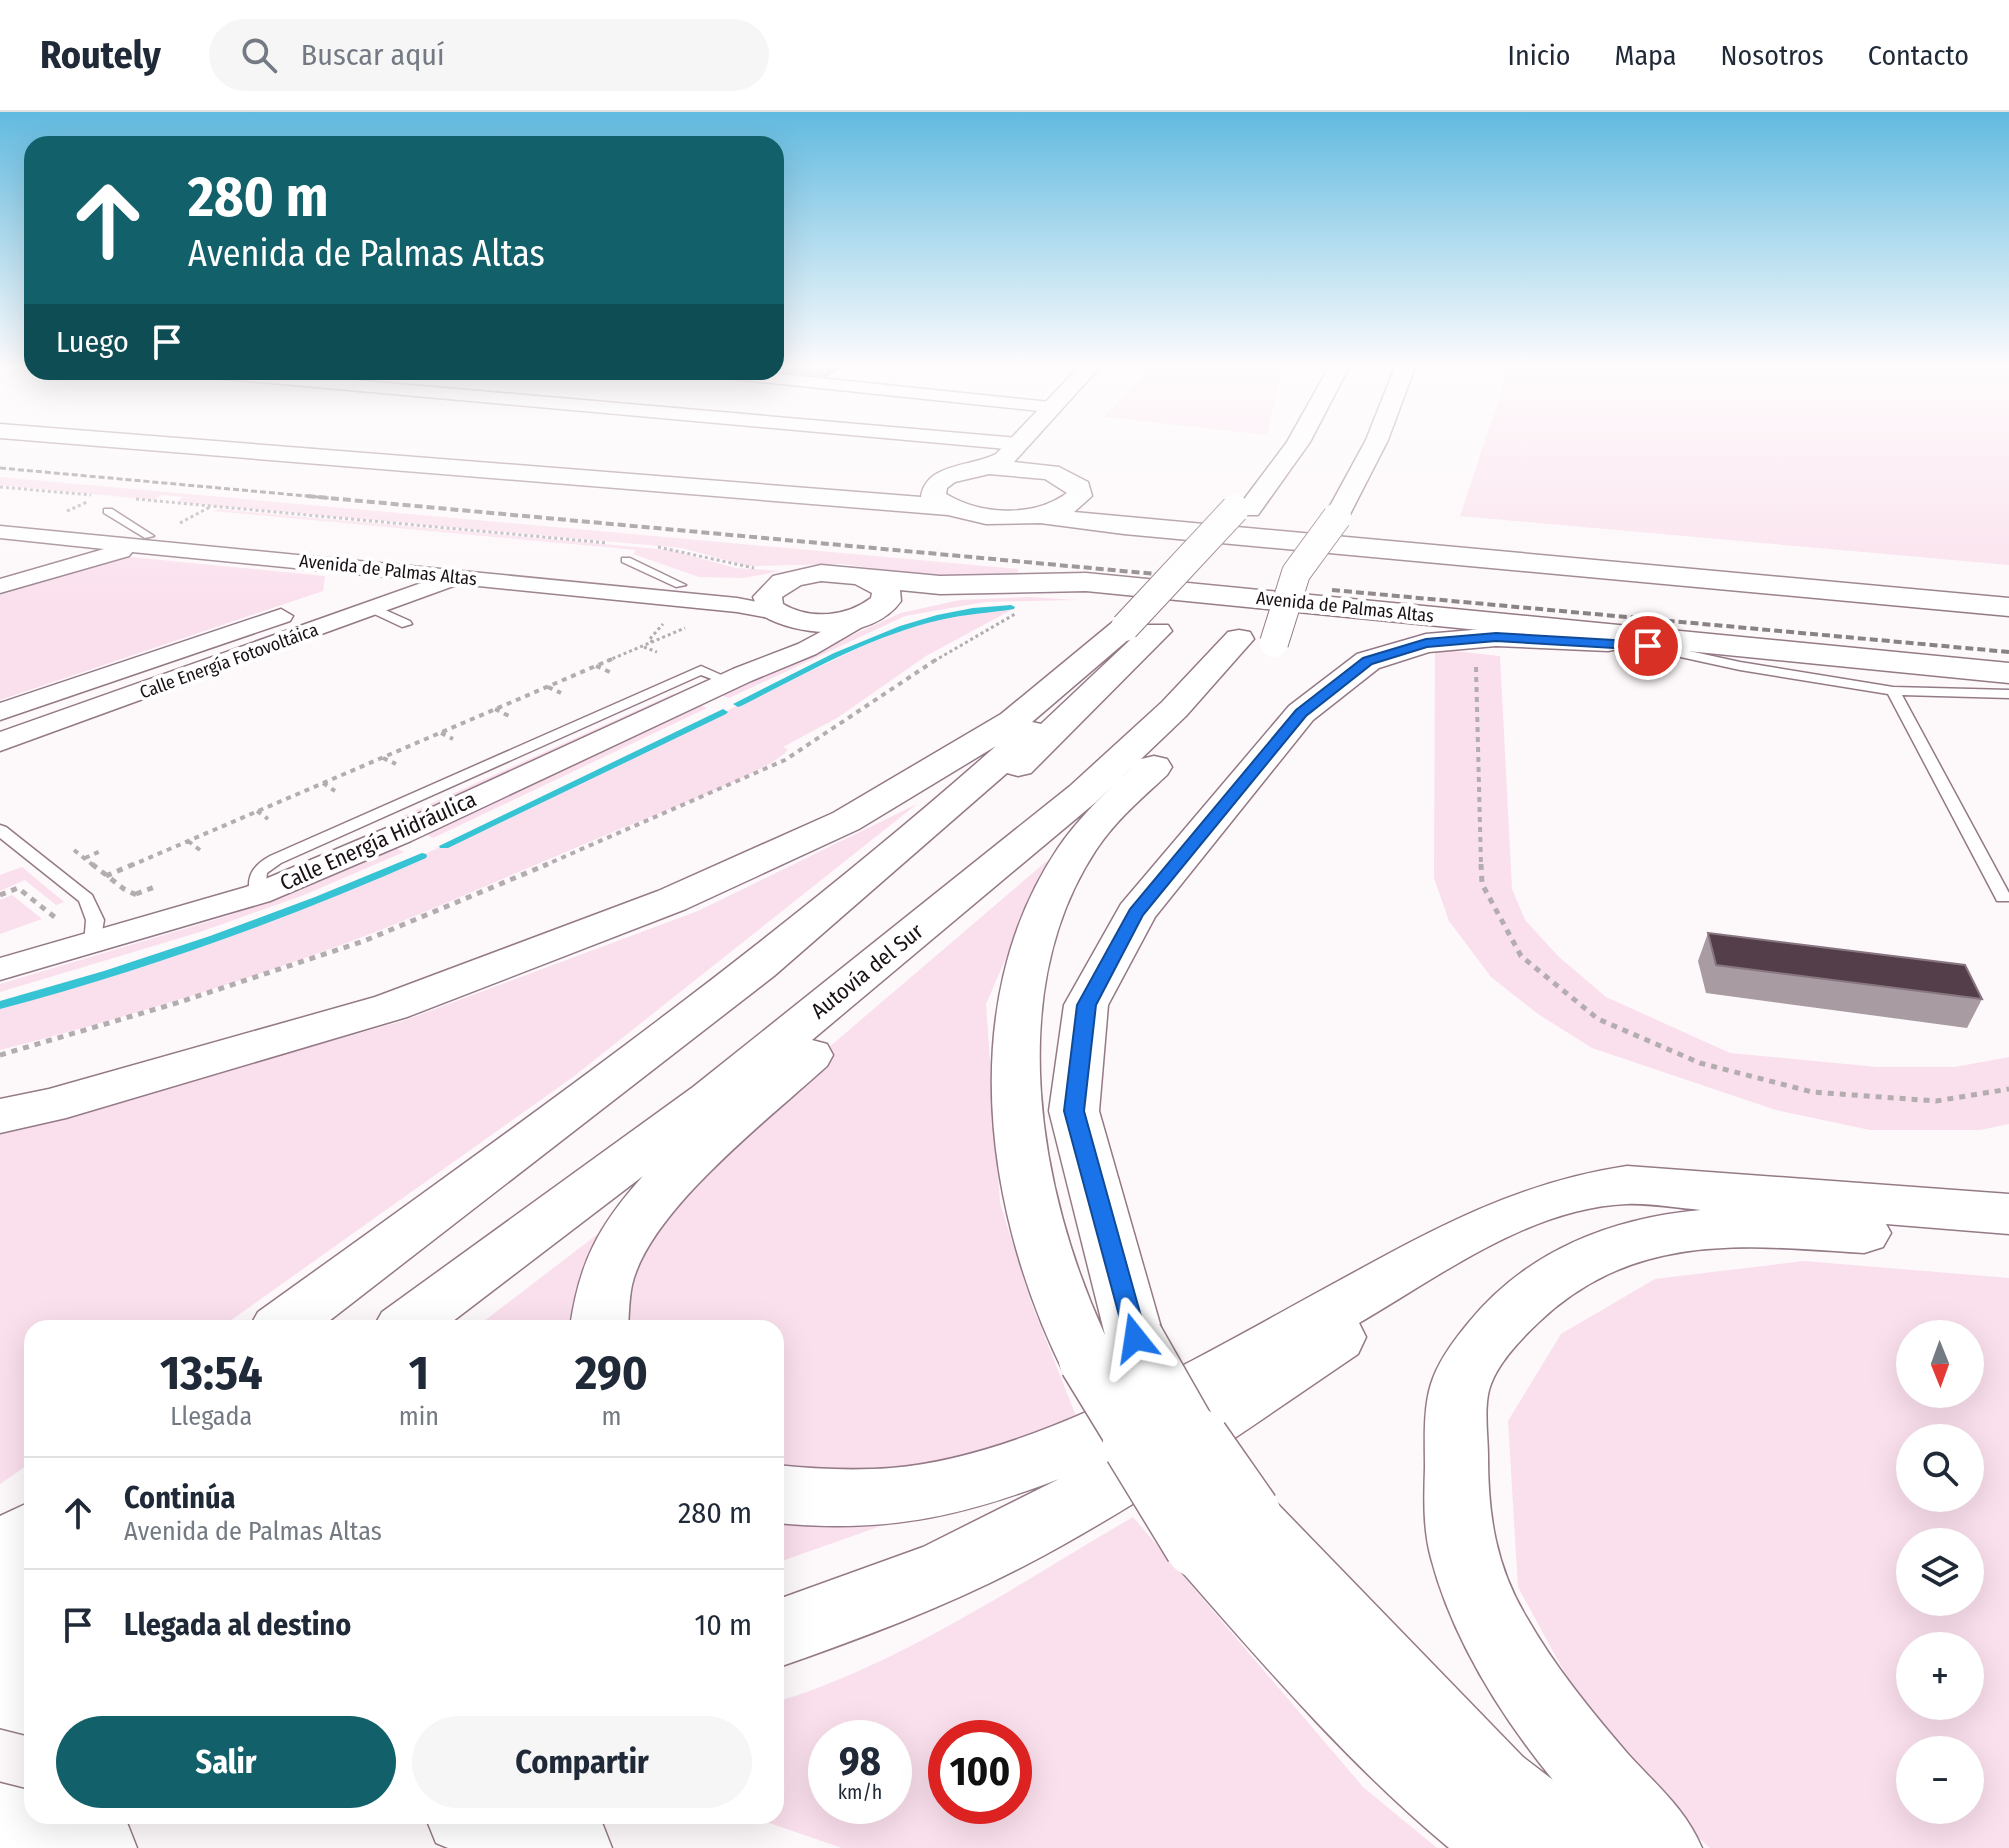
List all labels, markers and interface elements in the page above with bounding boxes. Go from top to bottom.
search box [209,19,769,91]
text: Routely [40,32,161,78]
icon: search [237,33,281,77]
text: Buscar aquí [301,37,445,73]
text: Inicio [1508,39,1570,72]
text: Mapa [1614,39,1676,72]
text: Nosotros [1720,39,1824,72]
text: Contacto [1868,39,1969,72]
text: 280 m [188,164,328,231]
icon: ahead [56,168,160,272]
text: Avenida de Palmas Altas [188,232,545,276]
icon: arrive [145,320,189,364]
text: Luego [56,324,129,360]
street label: Avenida de Palmas Altas [298,550,478,590]
street label: Avenida de Palmas Altas [1255,587,1435,627]
pin [1614,612,1682,680]
street label: Calle Energía Fotovoltáica [137,618,321,704]
icon: arrive [1626,624,1670,668]
street label: Calle Energía Hidráulica [276,786,480,896]
street label: Autovía del Sur [805,917,929,1024]
position arrow [1093,1296,1177,1380]
north arrow [1896,1320,1984,1408]
map controls [1896,1320,1984,1824]
text: 13:54 [160,1344,263,1402]
text: 1 [409,1344,429,1402]
text: 290 [575,1344,648,1402]
text: Llegada [170,1401,252,1432]
text: min [399,1401,439,1432]
text: m [601,1401,621,1432]
button: search [1896,1424,1984,1512]
text: Continúa [124,1480,235,1516]
icon: ahead [56,1491,100,1535]
text: 280 m [678,1495,752,1531]
text: Avenida de Palmas Altas [124,1516,382,1547]
button: layers [1896,1528,1984,1616]
icon: arrive [56,1603,100,1647]
text: Llegada al destino [124,1607,351,1643]
text: 10 m [695,1607,752,1643]
button: + [1896,1632,1984,1720]
button: Salir [56,1716,396,1808]
button: Compartir [412,1716,752,1808]
speed limit sign: 100 [928,1720,1032,1824]
button: − [1896,1736,1984,1824]
text: 98 [839,1738,881,1786]
text: km/h [838,1780,882,1804]

